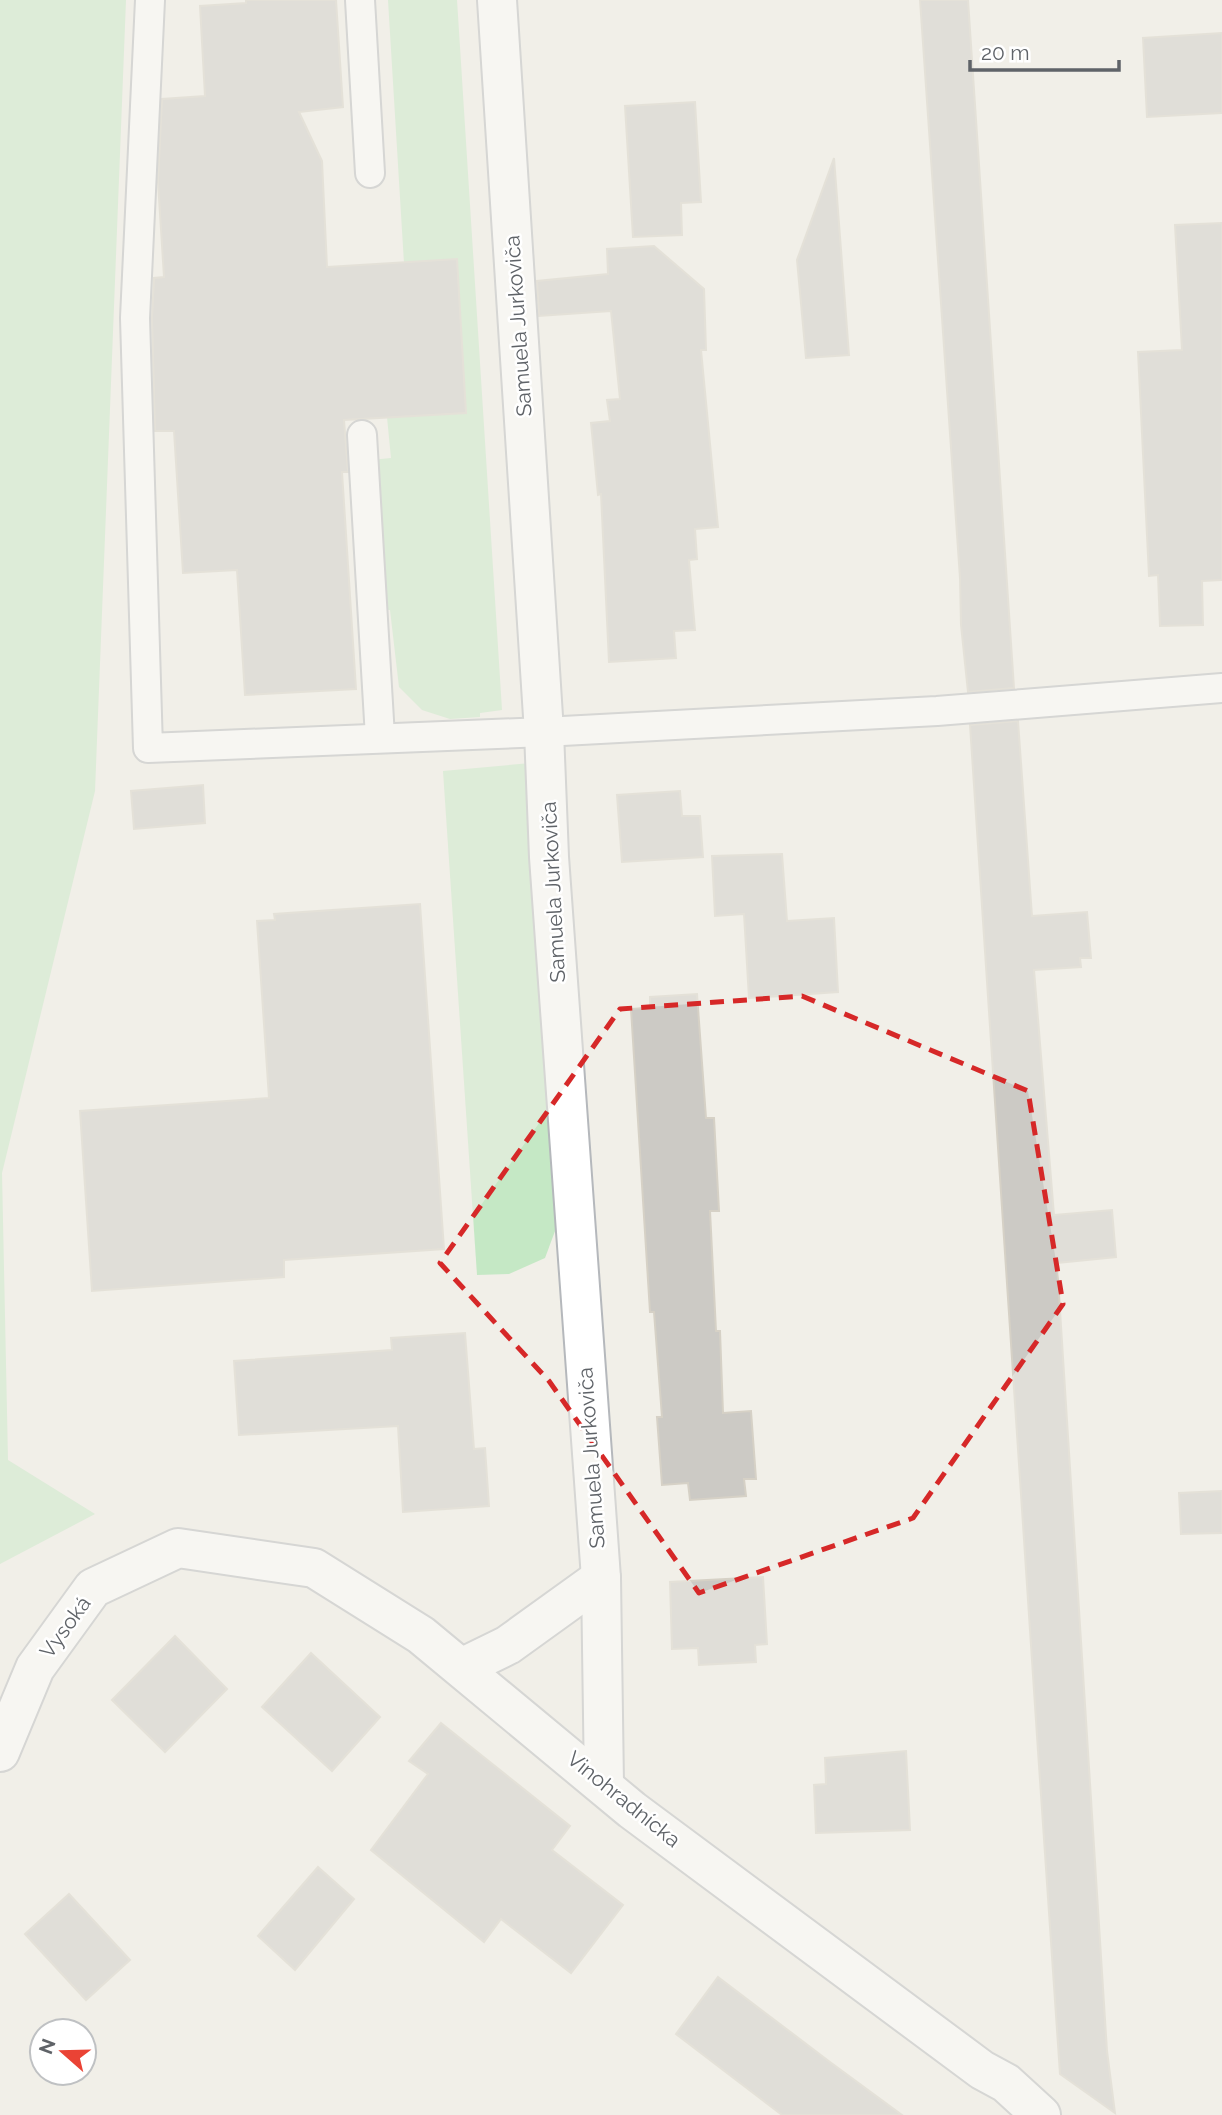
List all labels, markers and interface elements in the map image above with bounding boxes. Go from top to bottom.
scale bar [970,28,1119,72]
text: 20 m [981,40,1029,65]
street label: Samuela Jurkoviča [499,235,537,417]
street label: Samuela Jurkoviča [536,801,570,983]
street label: Samuela Jurkoviča [572,1367,610,1549]
street label: Vysoká [34,1591,96,1663]
street label: Vinohradnícka [562,1746,686,1852]
north arrow [28,2017,98,2087]
text: N [34,2036,60,2057]

